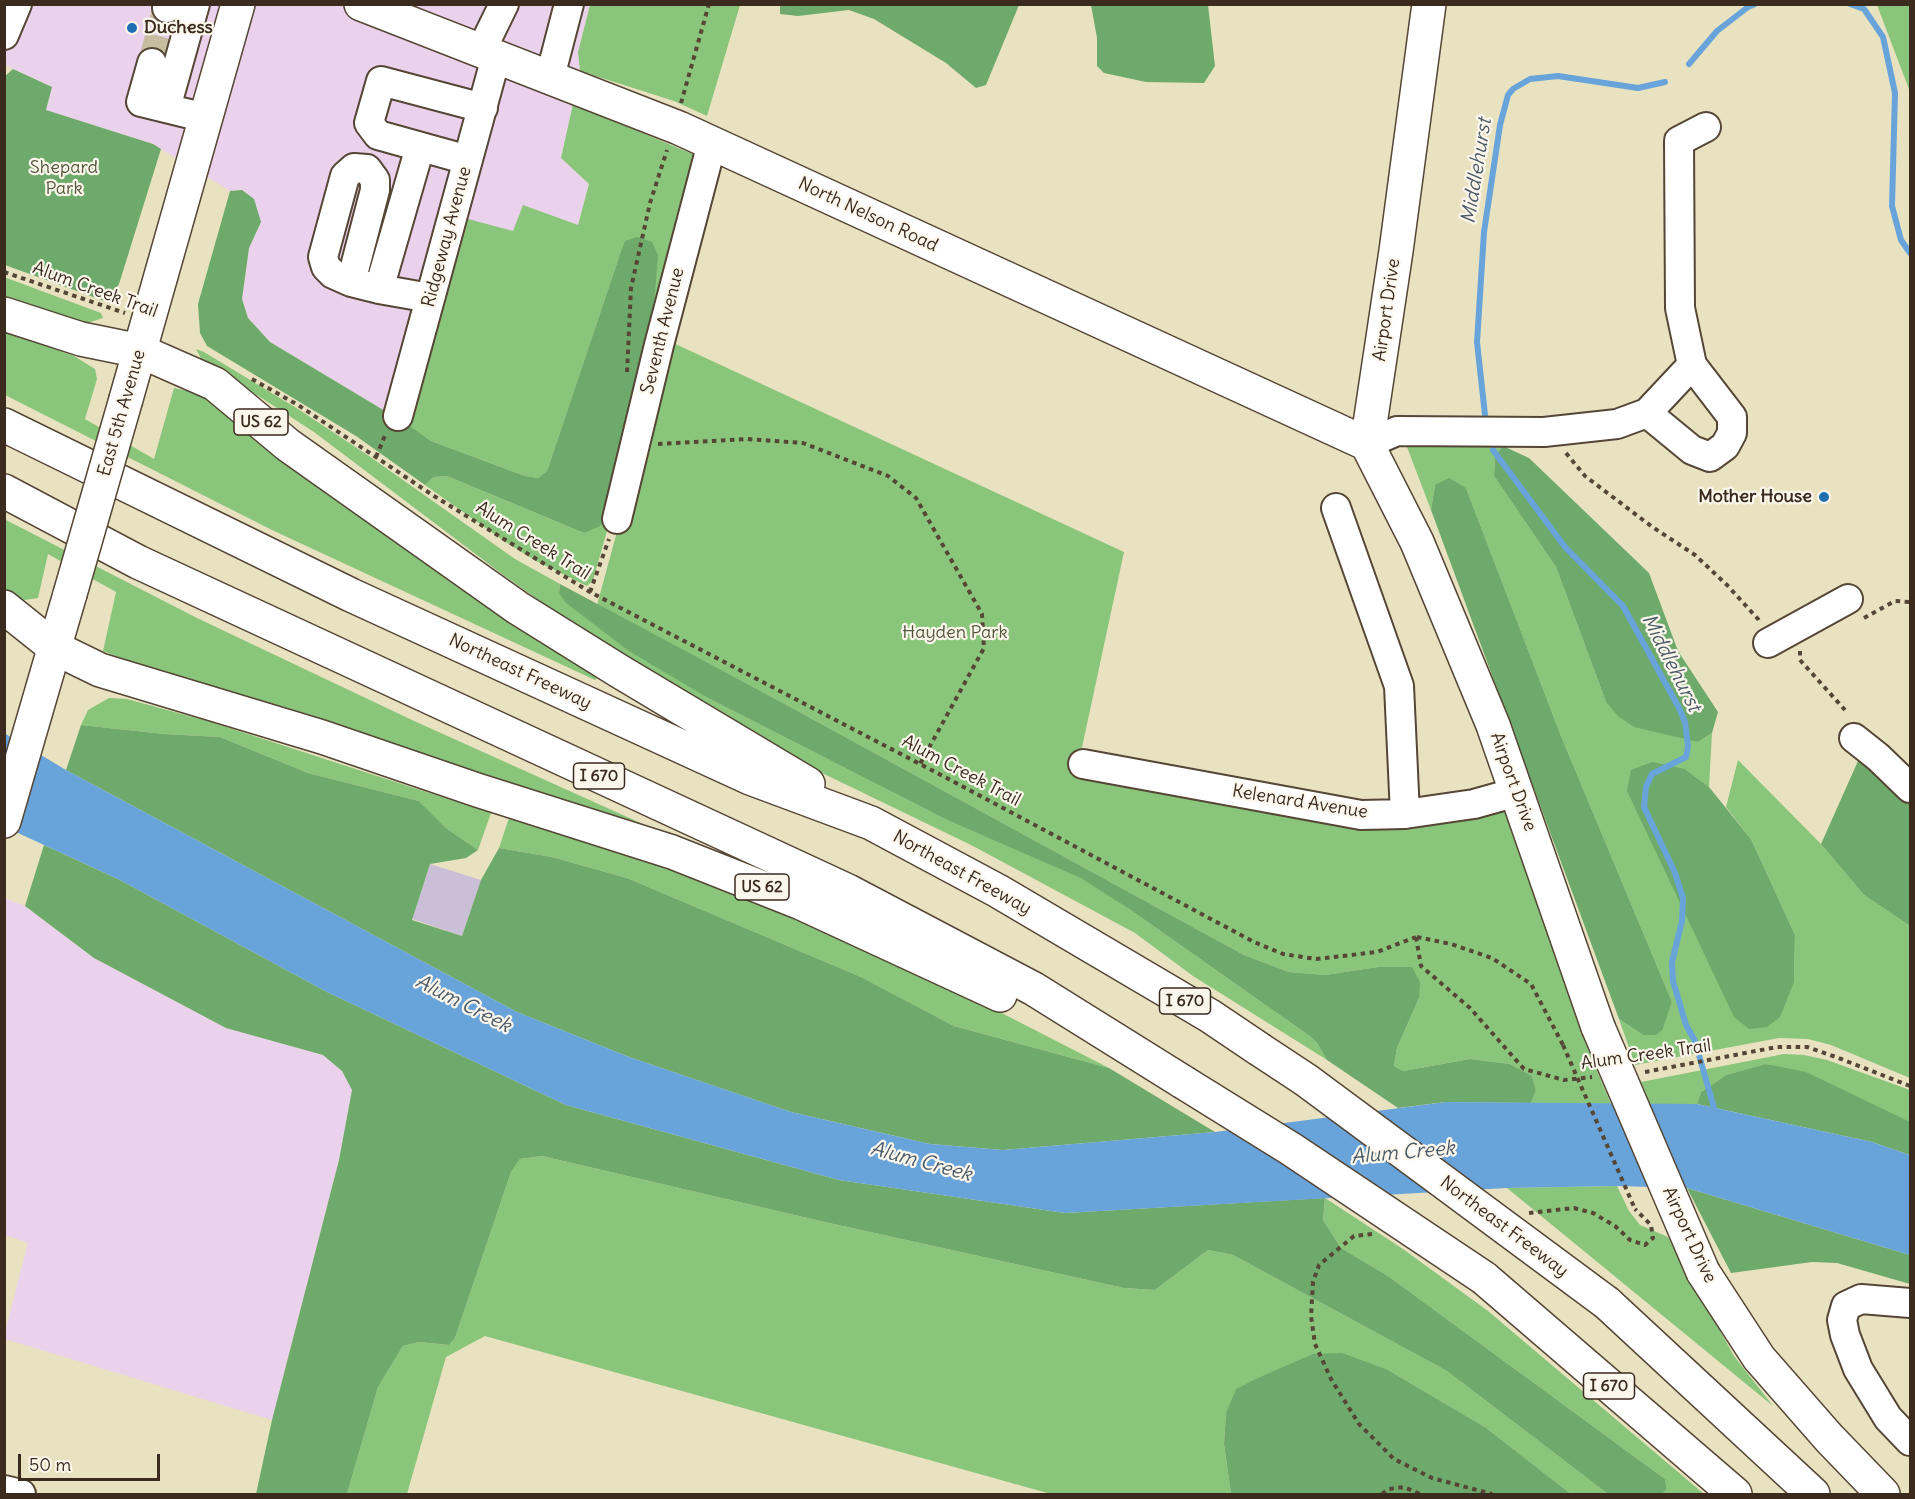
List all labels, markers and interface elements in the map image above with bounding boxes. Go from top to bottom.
place label: Duchess [144,17,213,39]
marker: Duchess [125,21,139,35]
water label: Middlehurst [1457,117,1497,225]
park label: Shepard Park [30,157,98,200]
street label: Ridgeway Avenue [418,164,476,310]
street label: North Nelson Road [795,173,941,257]
street label: Alum Creek Trail [30,257,160,323]
street label: Airport Drive [1369,257,1405,363]
street label: Seventh Avenue [637,266,689,396]
street label: East 5th Avenue [94,347,150,479]
road number: US 62 [234,409,288,435]
place label: Mother House [1698,486,1812,508]
marker: Mother House [1817,490,1831,504]
street label: Alum Creek Trail [472,497,594,585]
water label: Middlehurst [1636,610,1706,716]
park label: Hayden Park [902,622,1008,644]
street label: Northeast Freeway [445,629,595,715]
street label: Airport Drive [1485,730,1541,834]
street label: Alum Creek Trail [898,731,1024,811]
road number: I 670 [574,763,624,789]
street label: Kelenard Avenue [1231,781,1369,823]
street label: Northeast Freeway [889,826,1035,920]
road number: US 62 [735,874,789,900]
water label: Alum Creek [411,970,515,1038]
road number: I 670 [1160,988,1210,1014]
street label: Alum Creek Trail [1580,1035,1712,1075]
water label: Alum Creek [868,1137,974,1187]
water label: Alum Creek [1350,1137,1456,1169]
street label: Northeast Freeway [1436,1172,1572,1282]
street label: Airport Drive [1657,1184,1721,1286]
road number: I 670 [1584,1373,1634,1399]
scale bar [21,1442,164,1480]
text: 50 m [29,1453,71,1476]

